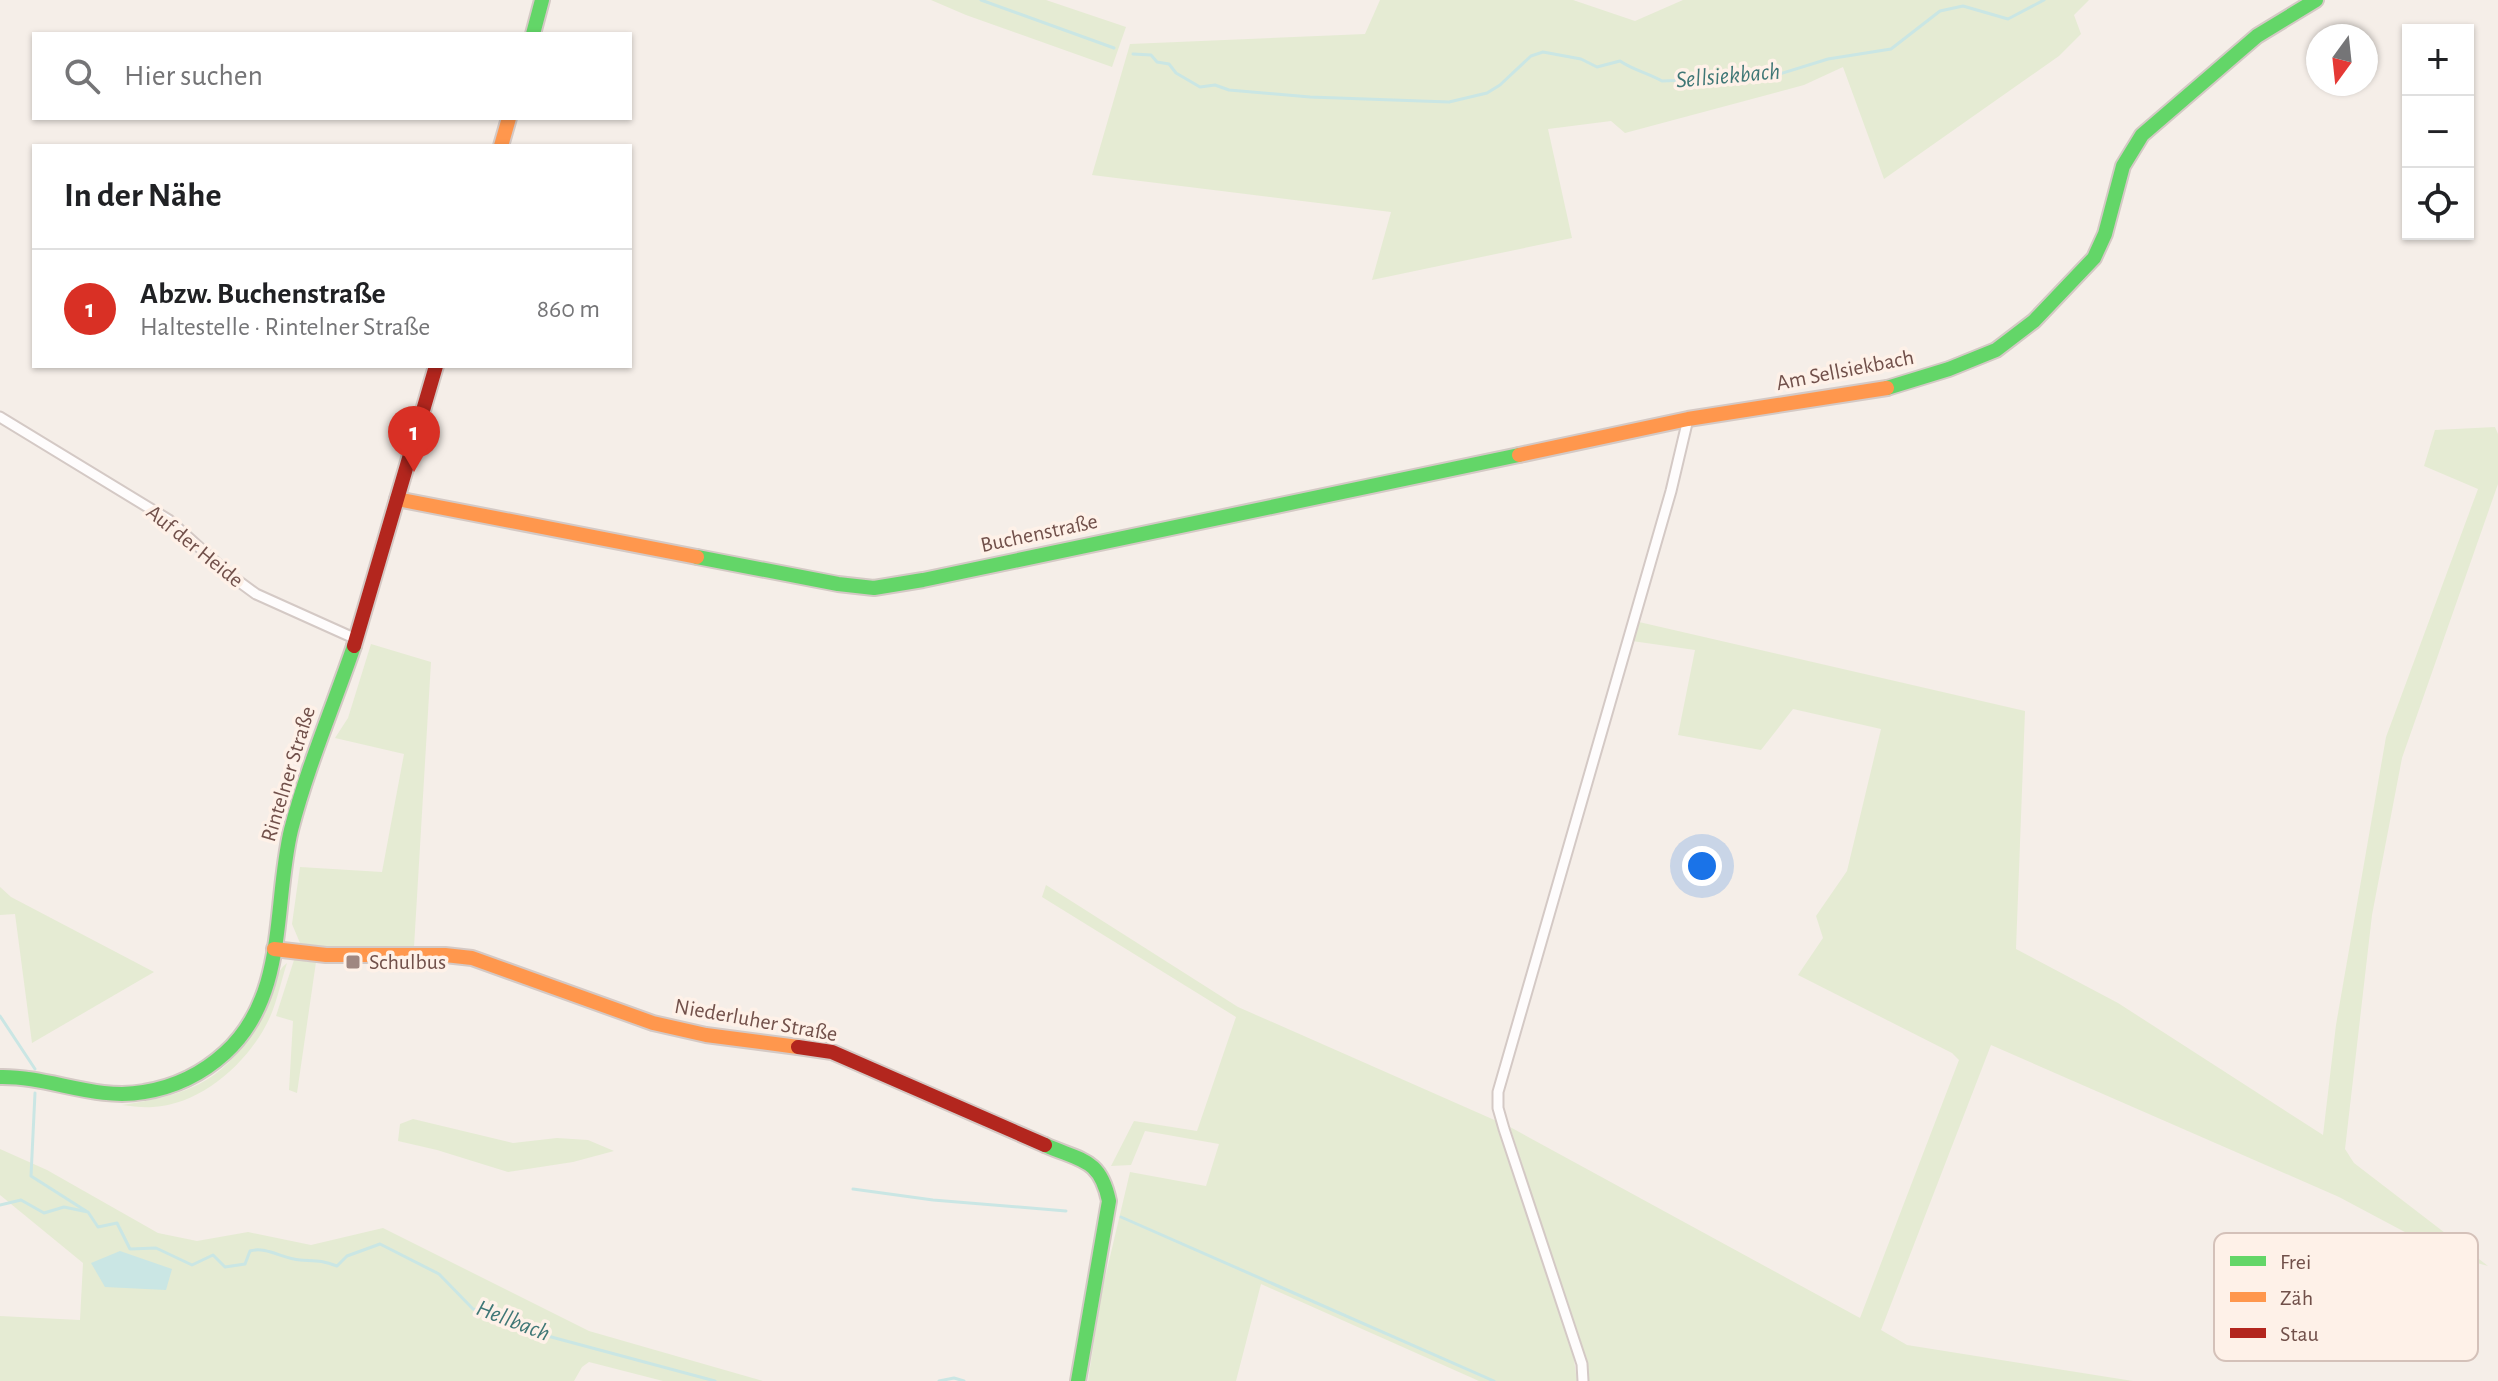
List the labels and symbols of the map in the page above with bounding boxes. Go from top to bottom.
north arrow [2306,24,2378,96]
water label: Sellsiekbach [1675,59,1781,93]
street label: Am Sellsiekbach [1774,346,1916,394]
pin: 1 [388,406,440,472]
street label: Auf der Heide [142,500,248,592]
street label: Buchenstraße [979,510,1099,556]
street label: Rintelner Straße [257,704,319,844]
your location [1682,846,1722,886]
place label: Schulbus [369,951,446,973]
marker: Schulbus [344,953,362,971]
street label: Niederluher Straße [673,995,839,1045]
legend [2214,1233,2478,1361]
text: Frei [2280,1251,2311,1273]
text: Zäh [2280,1287,2313,1309]
water label: Hellbach [473,1296,553,1346]
text: Stau [2280,1323,2319,1345]

